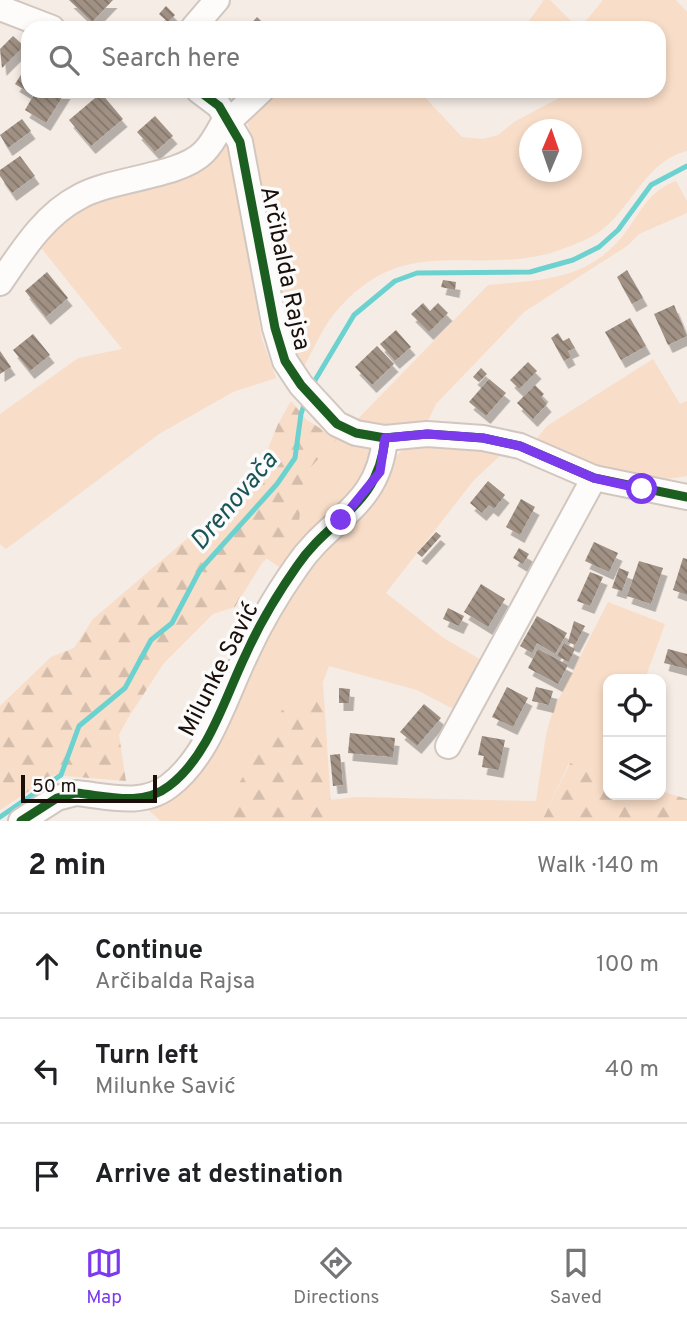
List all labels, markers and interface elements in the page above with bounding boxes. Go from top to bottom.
search box [21,21,666,98]
icon: search [45,41,83,79]
text: Search here [101,43,240,76]
north arrow [519,119,582,182]
street label: Arčibalda Rajsa [252,184,316,353]
water label: Drenovača [184,445,286,558]
route start [626,473,657,504]
route end [325,504,356,535]
street label: Milunke Savić [173,598,266,742]
map controls [603,674,666,800]
button: locate [603,674,666,737]
button: layers [603,737,666,800]
scale bar [21,772,158,804]
text: 50 m [32,775,77,799]
text: 2 min [28,848,106,885]
text: Walk · 140 m [537,852,659,881]
text: Continue [95,935,203,968]
icon: ahead [28,947,66,985]
text: 100 m [596,951,659,980]
text: Arčibalda Rajsa [95,968,255,997]
text: Turn left [95,1040,199,1073]
icon: left [28,1052,66,1090]
text: 40 m [605,1056,659,1085]
text: Milunke Savić [95,1073,236,1102]
icon: arrive [28,1157,66,1195]
text: Arrive at destination [95,1159,343,1192]
tab: Map [85,1244,123,1310]
tab: Directions [293,1244,380,1310]
tab: Saved [550,1244,602,1310]

